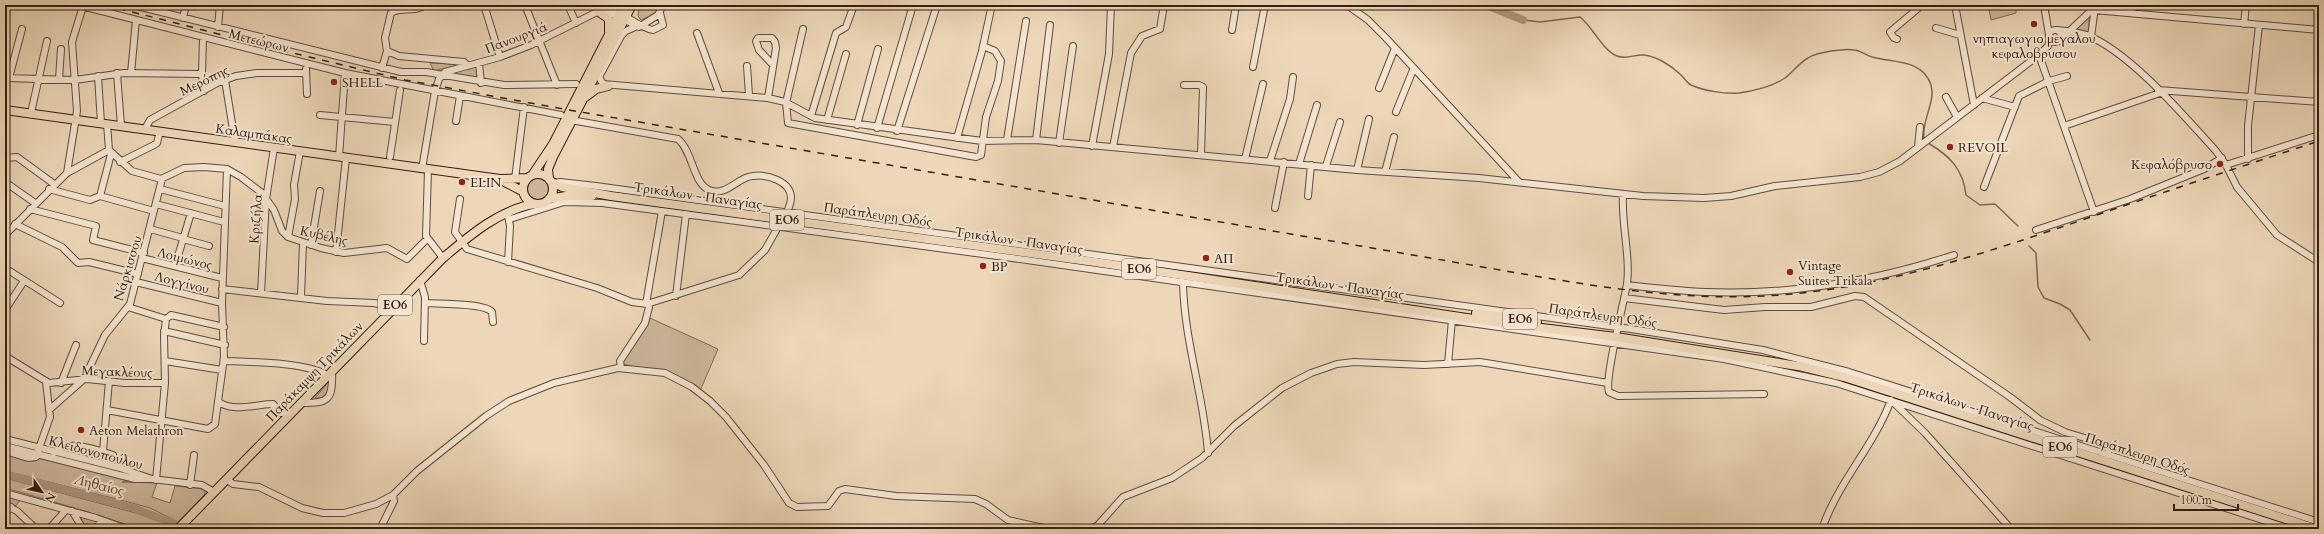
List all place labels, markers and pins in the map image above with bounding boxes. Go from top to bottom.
marker: νηπιαγωγιο μεγαλου κεφαλοβρυσου [2029,19,2039,29]
place label: νηπιαγωγιο μεγαλου κεφαλοβρυσου [1972,30,2096,63]
place label: SHELL [342,74,383,92]
marker: SHELL [329,77,339,87]
place label: REVOIL [1958,139,2008,157]
marker: REVOIL [1945,142,1955,152]
place label: Κεφαλόβρυσο [2131,156,2212,174]
marker: Κεφαλόβρυσο [2215,159,2225,169]
place label: ELIN [470,174,501,192]
marker: ELIN [457,177,467,187]
place label: ΑΠ [1214,250,1233,268]
marker: ΑΠ [1201,253,1211,263]
place label: Vintage Suites Trikala [1798,257,1873,290]
place label: BP [991,258,1008,276]
marker: BP [978,261,988,271]
marker: Vintage Suites Trikala [1785,267,1795,277]
place label: Aeton Melathron [89,422,184,440]
marker: Aeton Melathron [76,425,86,435]

